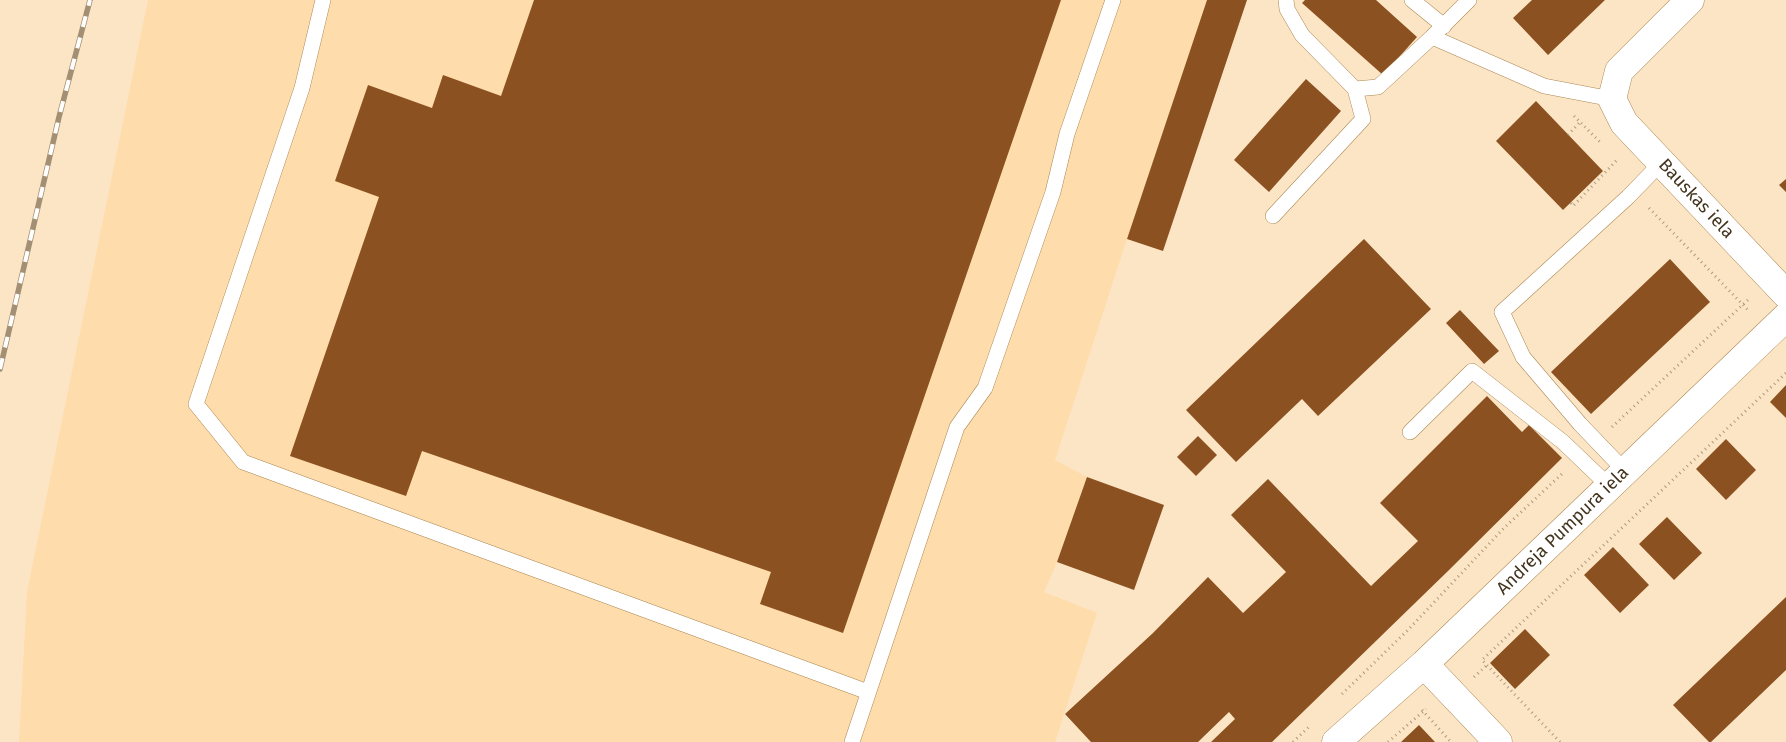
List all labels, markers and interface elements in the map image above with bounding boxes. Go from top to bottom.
street label: Bauskas iela [1654,155,1738,243]
street label: Andreja Pumpura iela [1492,462,1634,600]

